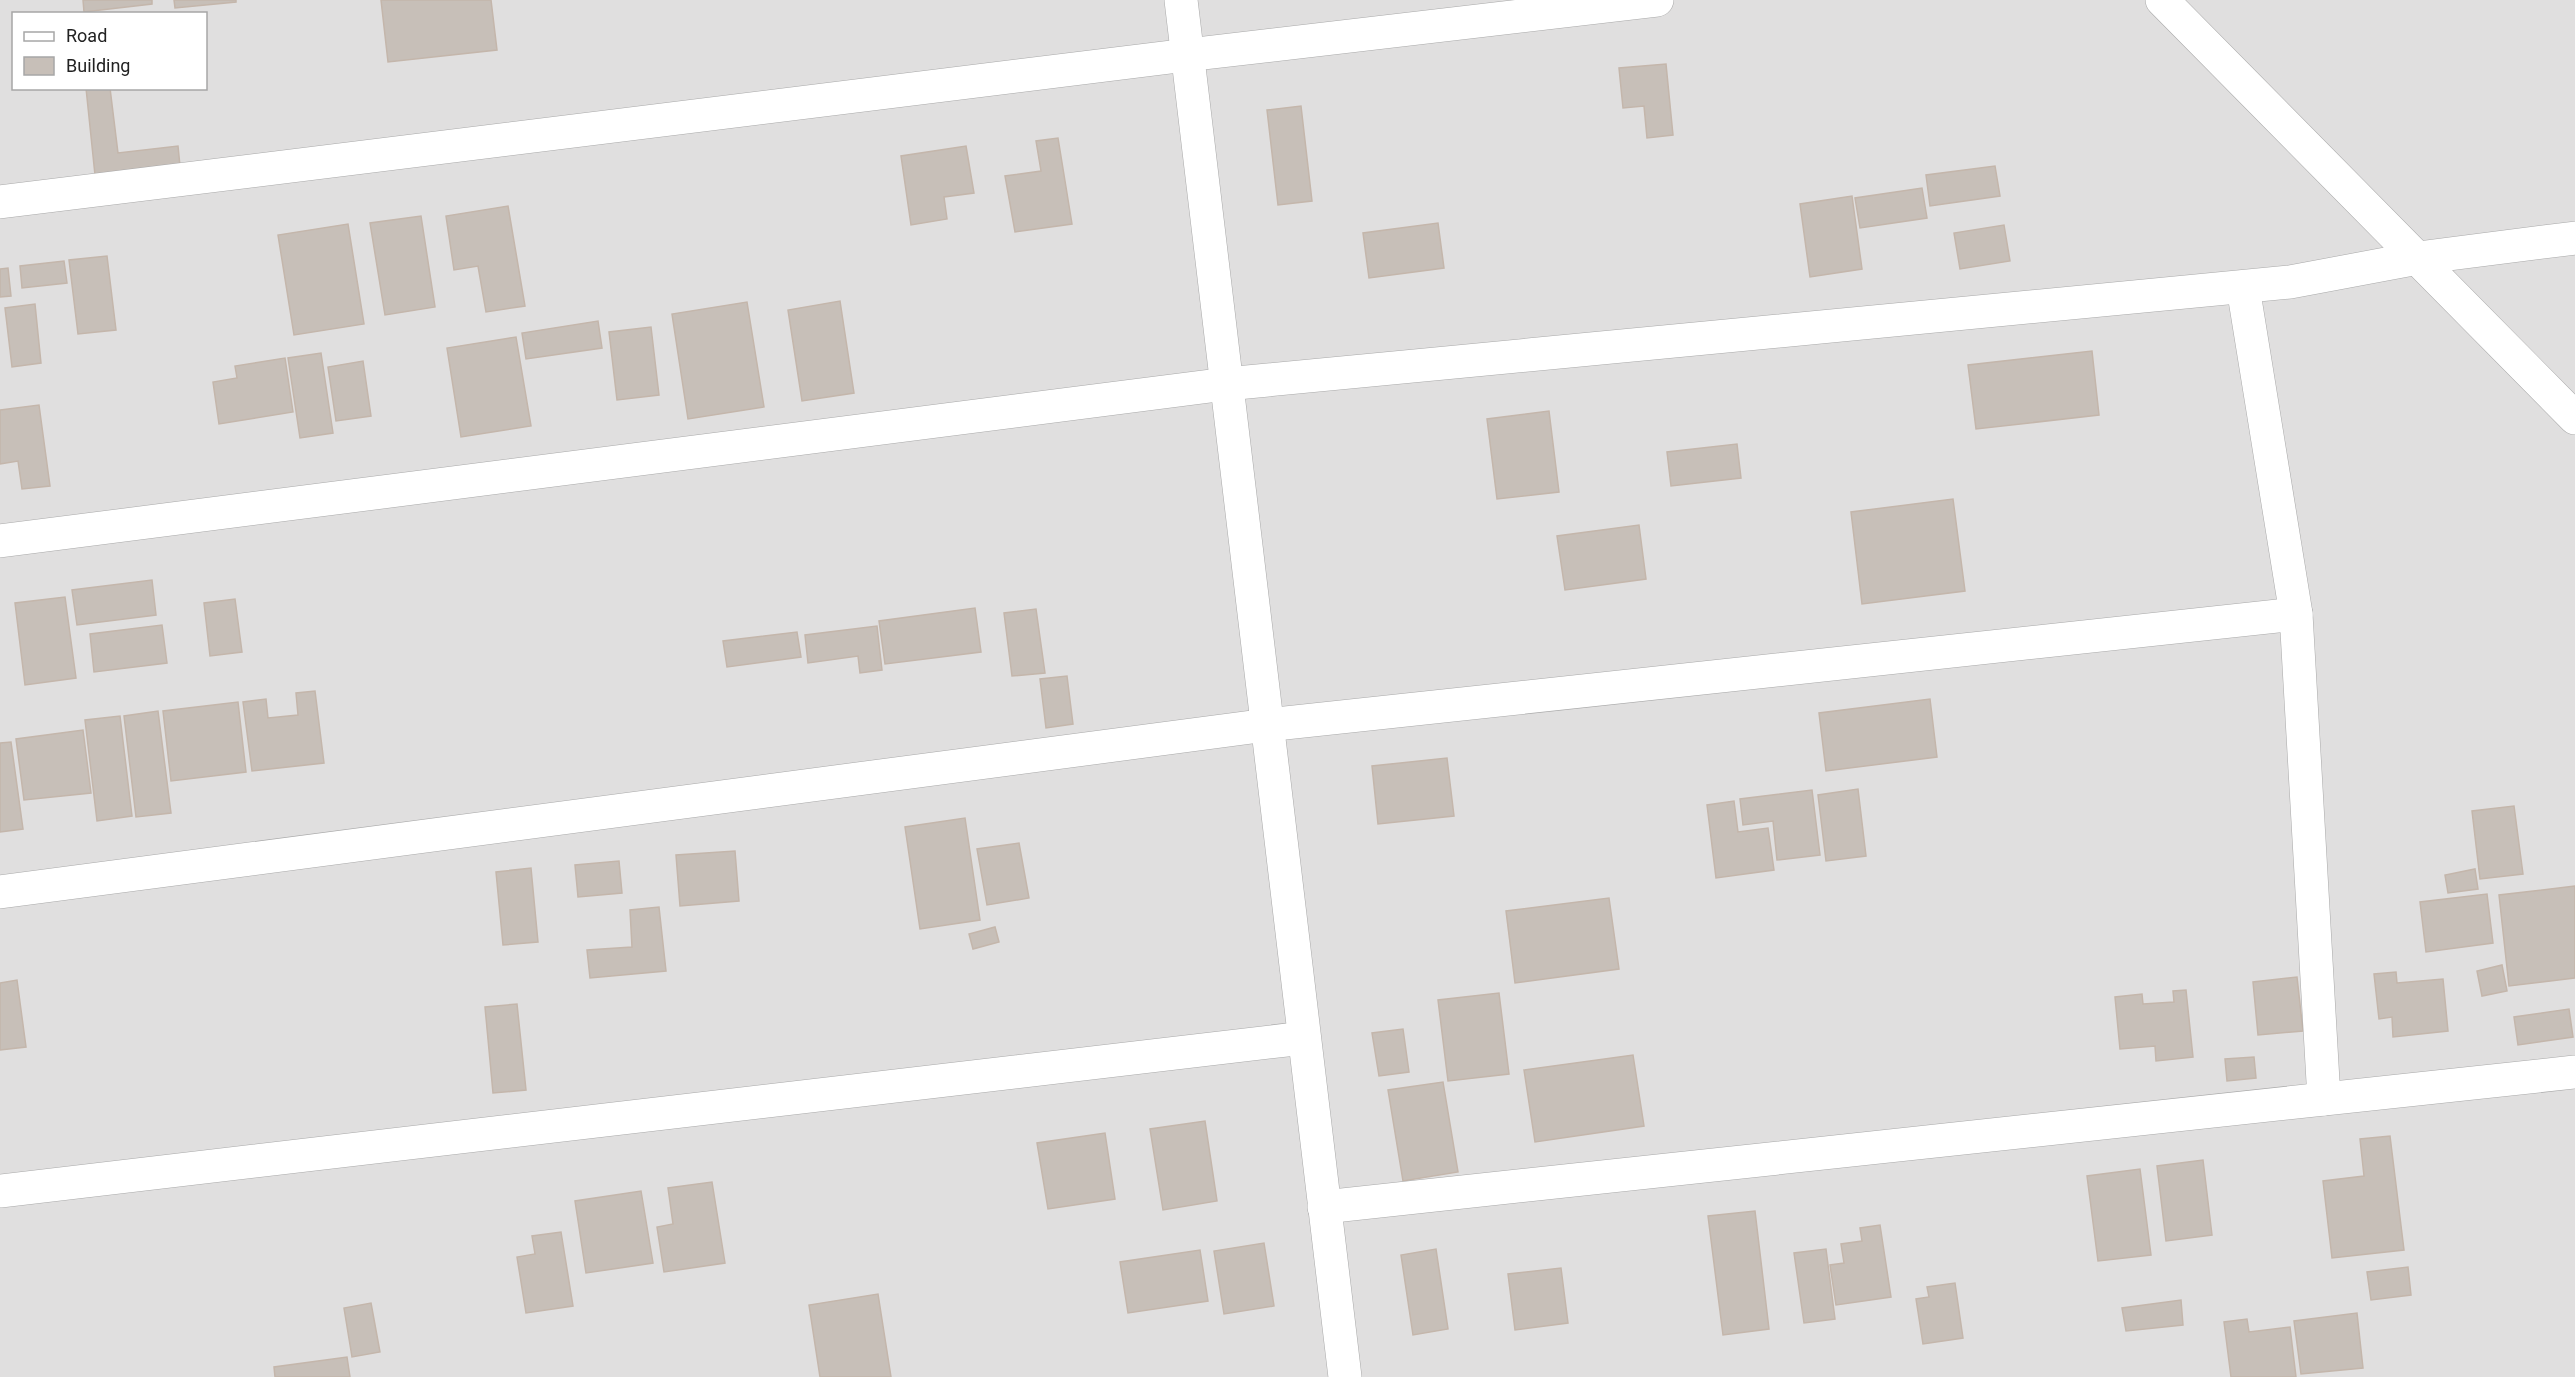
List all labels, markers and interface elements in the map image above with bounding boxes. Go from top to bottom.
legend [12,12,207,90]
text: Road [66,25,107,46]
text: Building [66,55,130,76]

